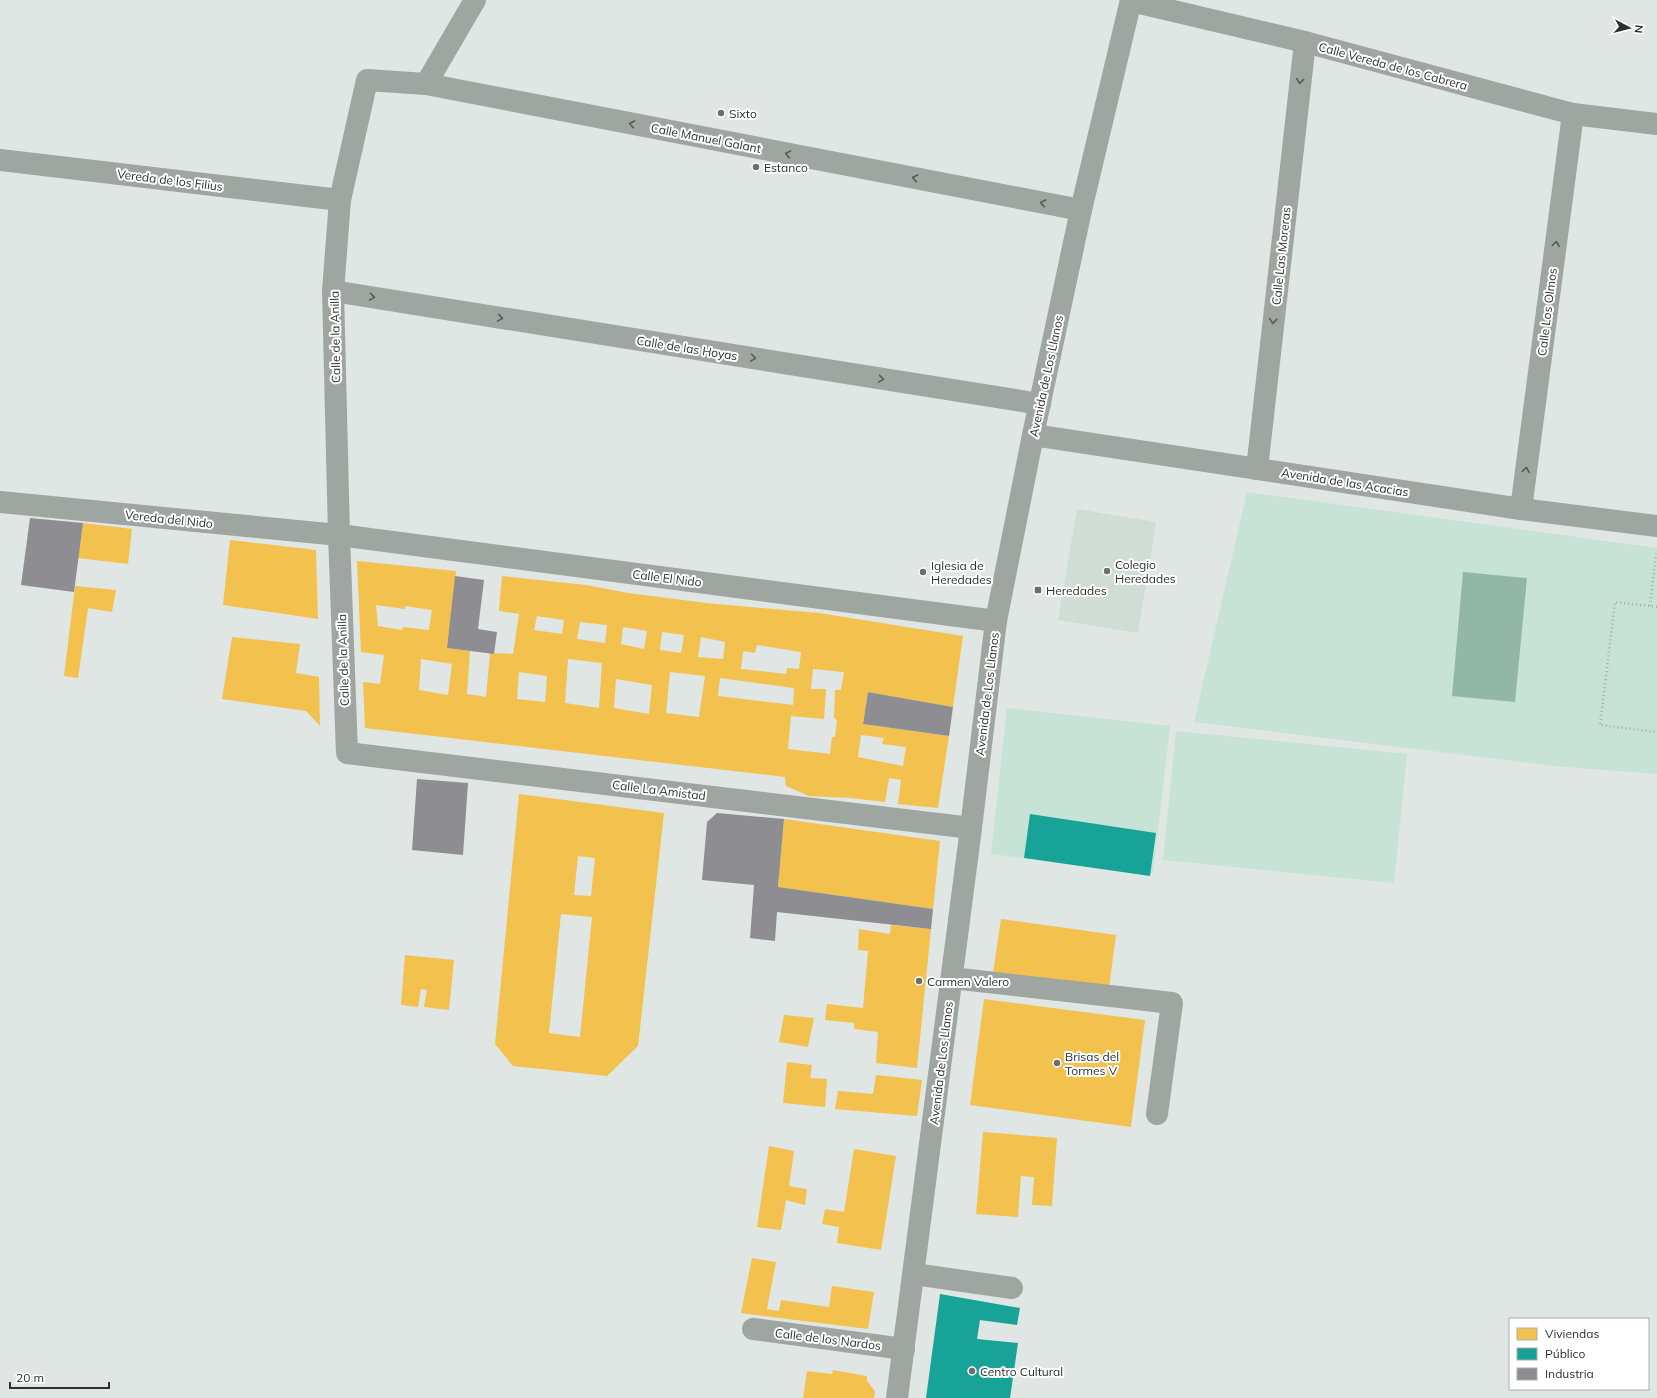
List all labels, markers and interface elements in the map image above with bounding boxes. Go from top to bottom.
north arrow [1609,8,1649,48]
text: N [1631,24,1646,34]
street label: Calle Vereda de los Cabrera [1317,39,1469,93]
one-way arrow [1296,78,1305,84]
place label: Sixto [729,106,757,121]
marker: Sixto [716,108,726,118]
one-way arrow [629,120,636,129]
street label: Calle Manuel Galant [650,120,762,156]
one-way arrow [784,150,791,159]
place label: Estanco [764,160,808,175]
marker: Estanco [751,162,761,172]
street label: Vereda de los Filius [116,166,224,194]
one-way arrow [912,175,918,183]
one-way arrow [1040,199,1046,208]
street label: Calle Las Moreras [1268,206,1294,306]
one-way arrow [1551,241,1560,247]
street label: Calle Los Olmos [1534,267,1560,357]
street label: Calle de la Anilla [327,291,343,383]
one-way arrow [369,292,375,301]
one-way arrow [497,313,503,322]
street label: Avenida de Los Llanos [1026,314,1066,438]
one-way arrow [1269,318,1278,324]
street label: Calle de las Hoyas [635,333,739,363]
one-way arrow [750,353,756,362]
one-way arrow [878,374,884,383]
street label: Avenida de las Acacias [1280,465,1410,499]
one-way arrow [1521,467,1530,474]
street label: Vereda del Nido [124,507,214,531]
place label: Colegio Heredades [1115,557,1176,586]
place label: Iglesia de Heredades [931,558,992,587]
street label: Calle El Nido [632,566,703,590]
marker: Colegio Heredades [1102,566,1112,576]
marker: Iglesia de Heredades [918,567,928,577]
place label: Heredades [1046,583,1107,598]
marker: Heredades [1033,585,1043,595]
street label: Calle de la Anilla [334,614,352,706]
street label: Avenida de Los Llanos [972,631,1002,757]
street label: Calle La Amistad [611,777,707,803]
place label: Carmen Valero [927,974,1009,989]
marker: Carmen Valero [914,976,924,986]
street label: Avenida de Los Llanos [926,1000,956,1126]
place label: Brisas del Tormes V [1065,1049,1119,1078]
marker: Brisas del Tormes V [1052,1058,1062,1068]
legend [1509,1318,1649,1390]
street label: Calle de los Nardos [774,1325,882,1353]
text: Viviendas [1545,1326,1599,1341]
text: Público [1545,1346,1585,1361]
scale bar [10,1364,109,1390]
place label: Centro Cultural [980,1364,1063,1379]
marker: Centro Cultural [967,1366,977,1376]
text: Industria [1545,1366,1594,1381]
text: 20 m [16,1370,44,1385]

